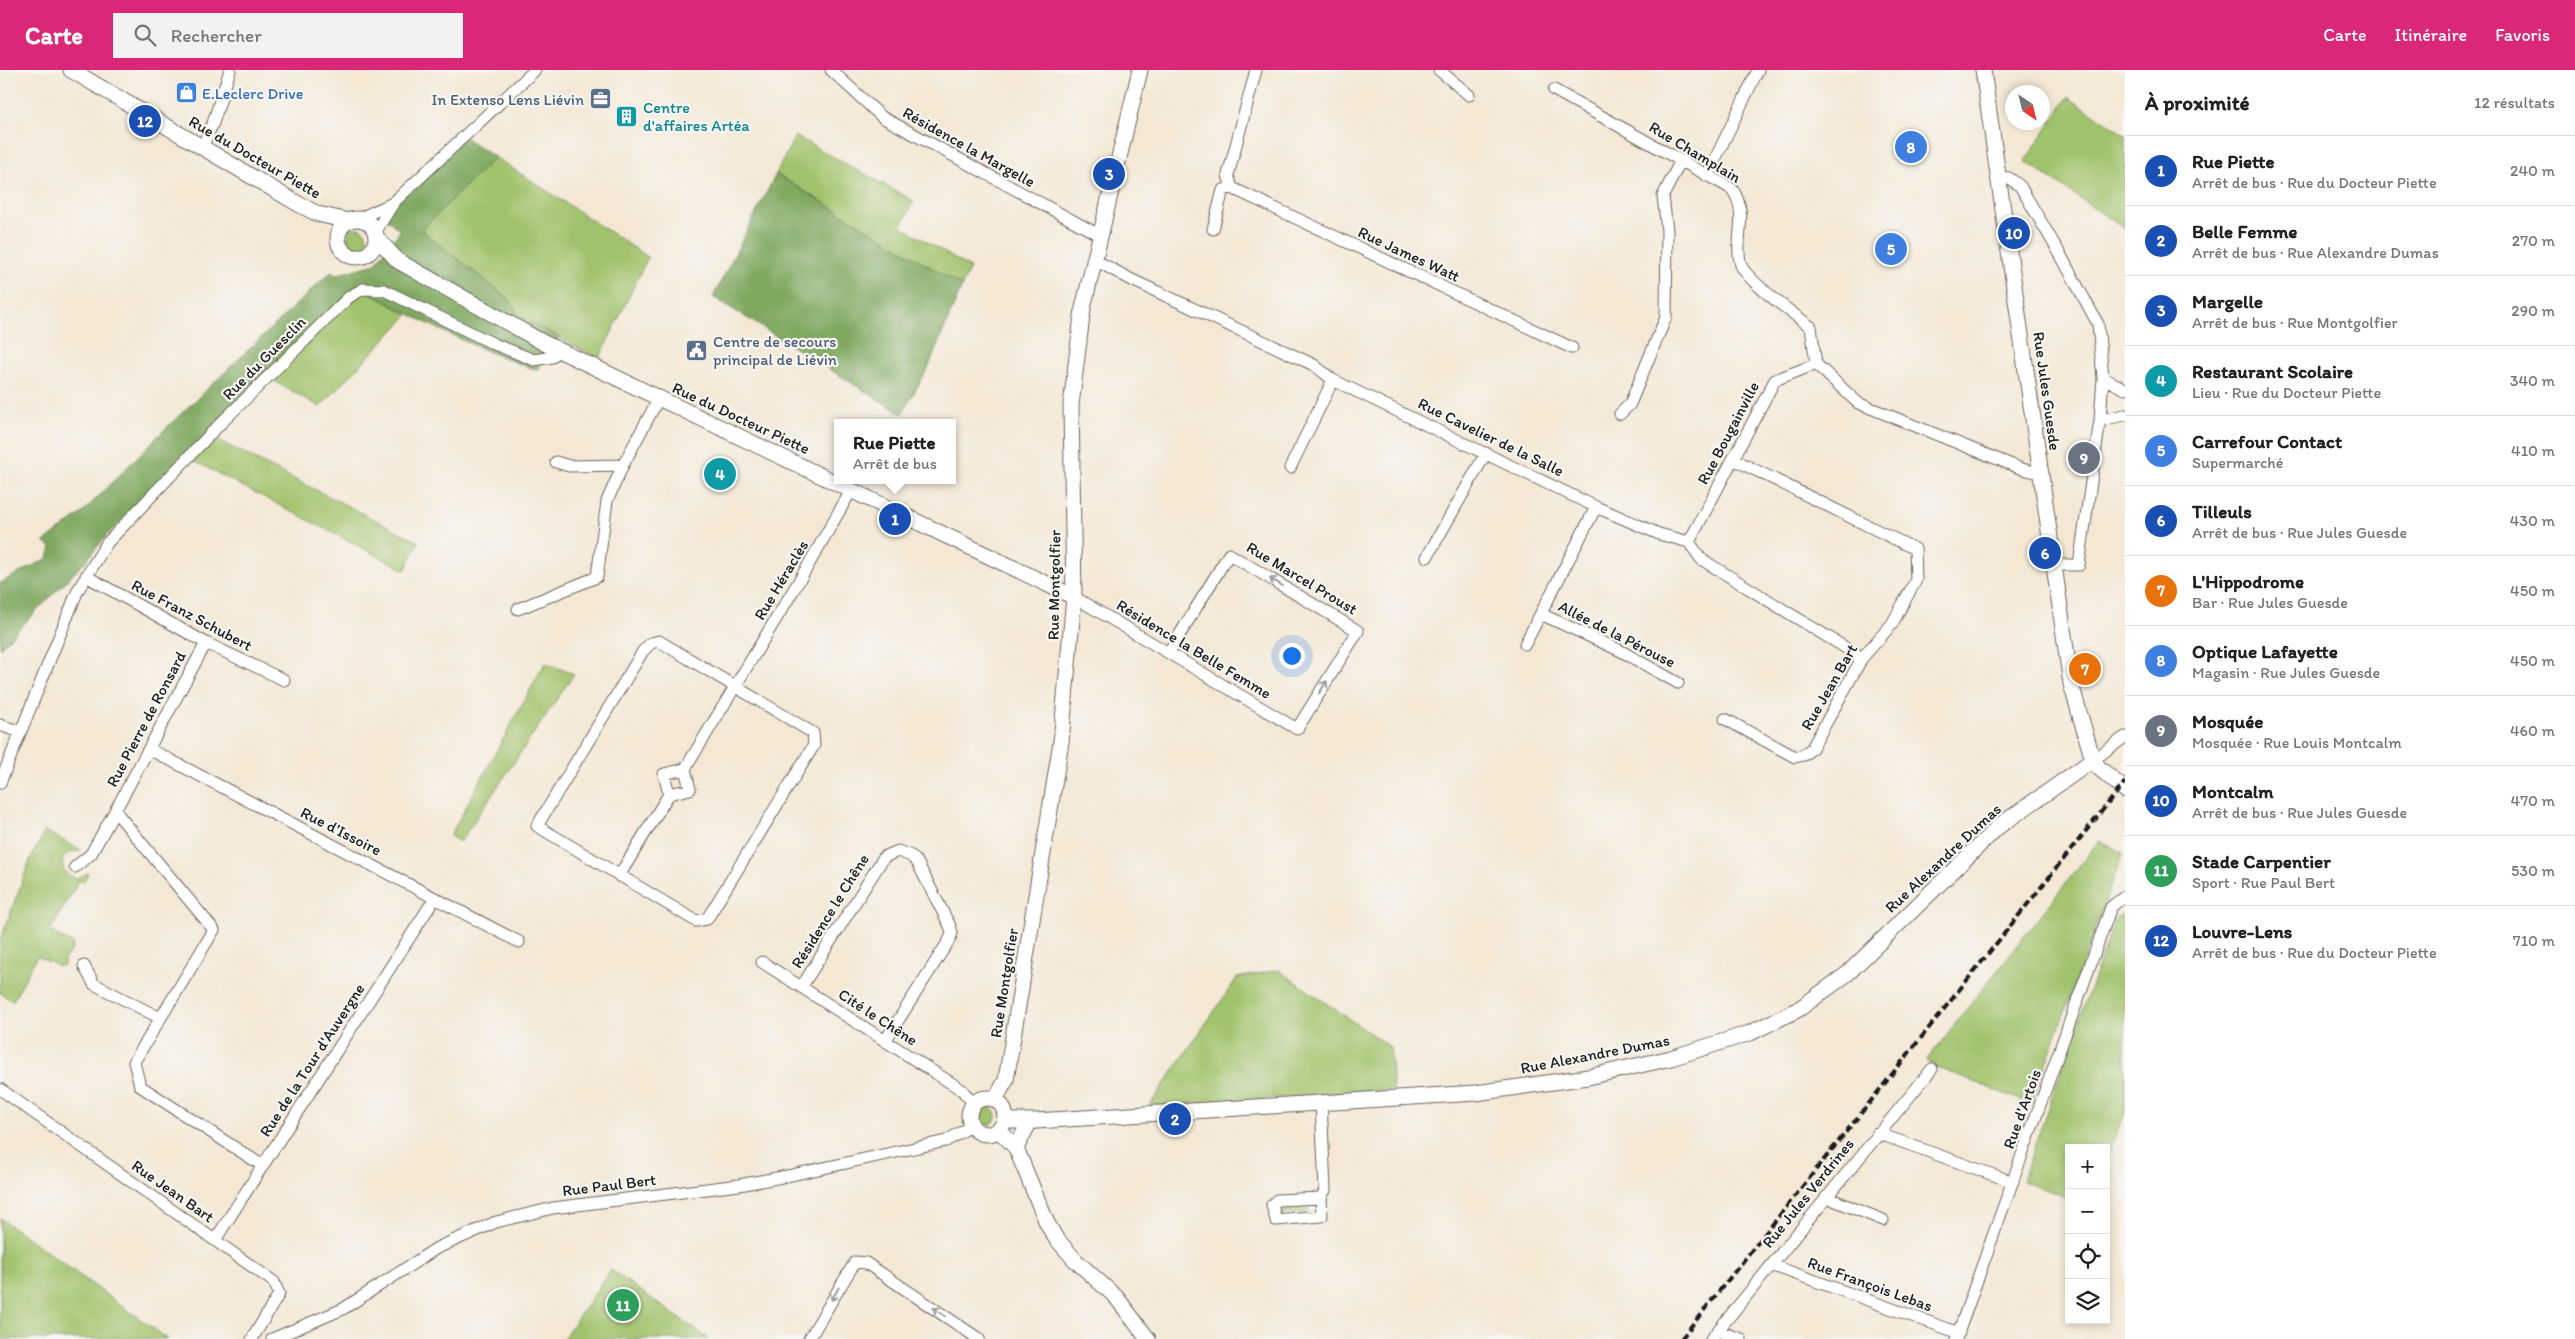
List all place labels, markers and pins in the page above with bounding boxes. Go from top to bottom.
shop icon: E.Leclerc Drive [174,81,198,105]
place label: E.Leclerc Drive [202,84,303,103]
office icon: In Extenso Lens Liévin [588,87,612,111]
place label: In Extenso Lens Liévin [431,90,584,109]
place label: Centre d'affaires Artéa [643,98,750,135]
pin: 12 [129,102,161,140]
building icon: Centre d'affaires Artéa [615,104,639,128]
pin: 8 [1895,128,1927,166]
pin: 3 [1093,155,1125,193]
pin: 10 [1998,214,2030,252]
pin: 5 [1875,230,1907,268]
place label: Centre de secours principal de Liévin [713,332,837,369]
public building icon: Centre de secours principal de Liévin [685,338,709,362]
pin: 9 [2068,439,2100,477]
pin: 4 [704,455,736,493]
pin: 1 [879,500,911,538]
pin: 6 [2029,534,2061,572]
pin: 7 [2069,650,2101,688]
pin: 2 [1159,1100,1191,1138]
pin: 11 [607,1286,639,1324]

